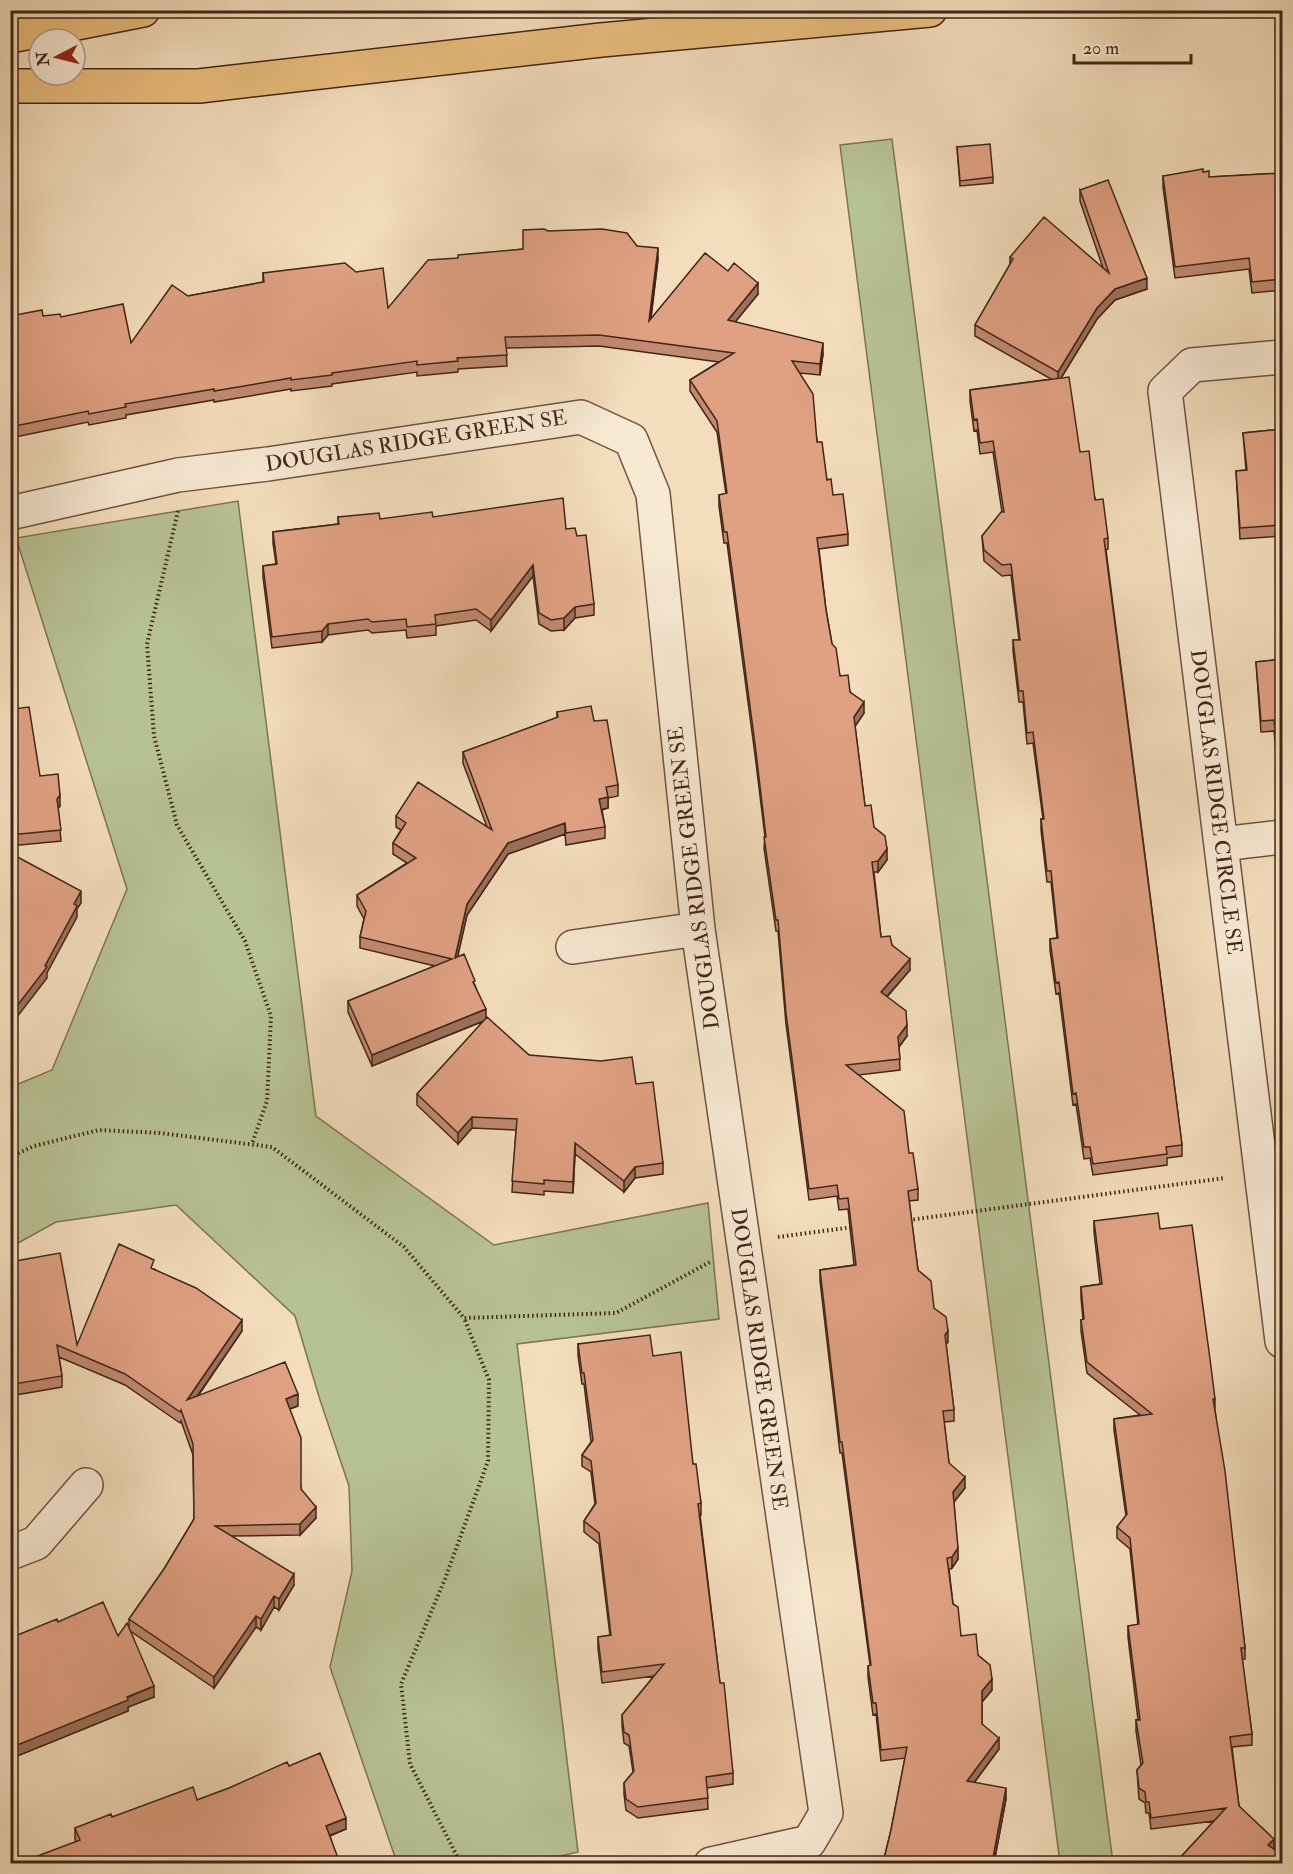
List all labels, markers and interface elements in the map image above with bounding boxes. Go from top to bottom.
north arrow [27,27,87,87]
scale bar [1074,27,1191,65]
text: 20 m [1083,37,1119,60]
text: N [32,50,54,68]
street label: DOUGLAS RIDGE GREEN SE [263,404,569,478]
street label: DOUGLAS RIDGE CIRCLE SE [1184,648,1248,956]
street label: DOUGLAS RIDGE GREEN SE [662,725,726,1031]
street label: DOUGLAS RIDGE GREEN SE [724,1206,794,1512]

